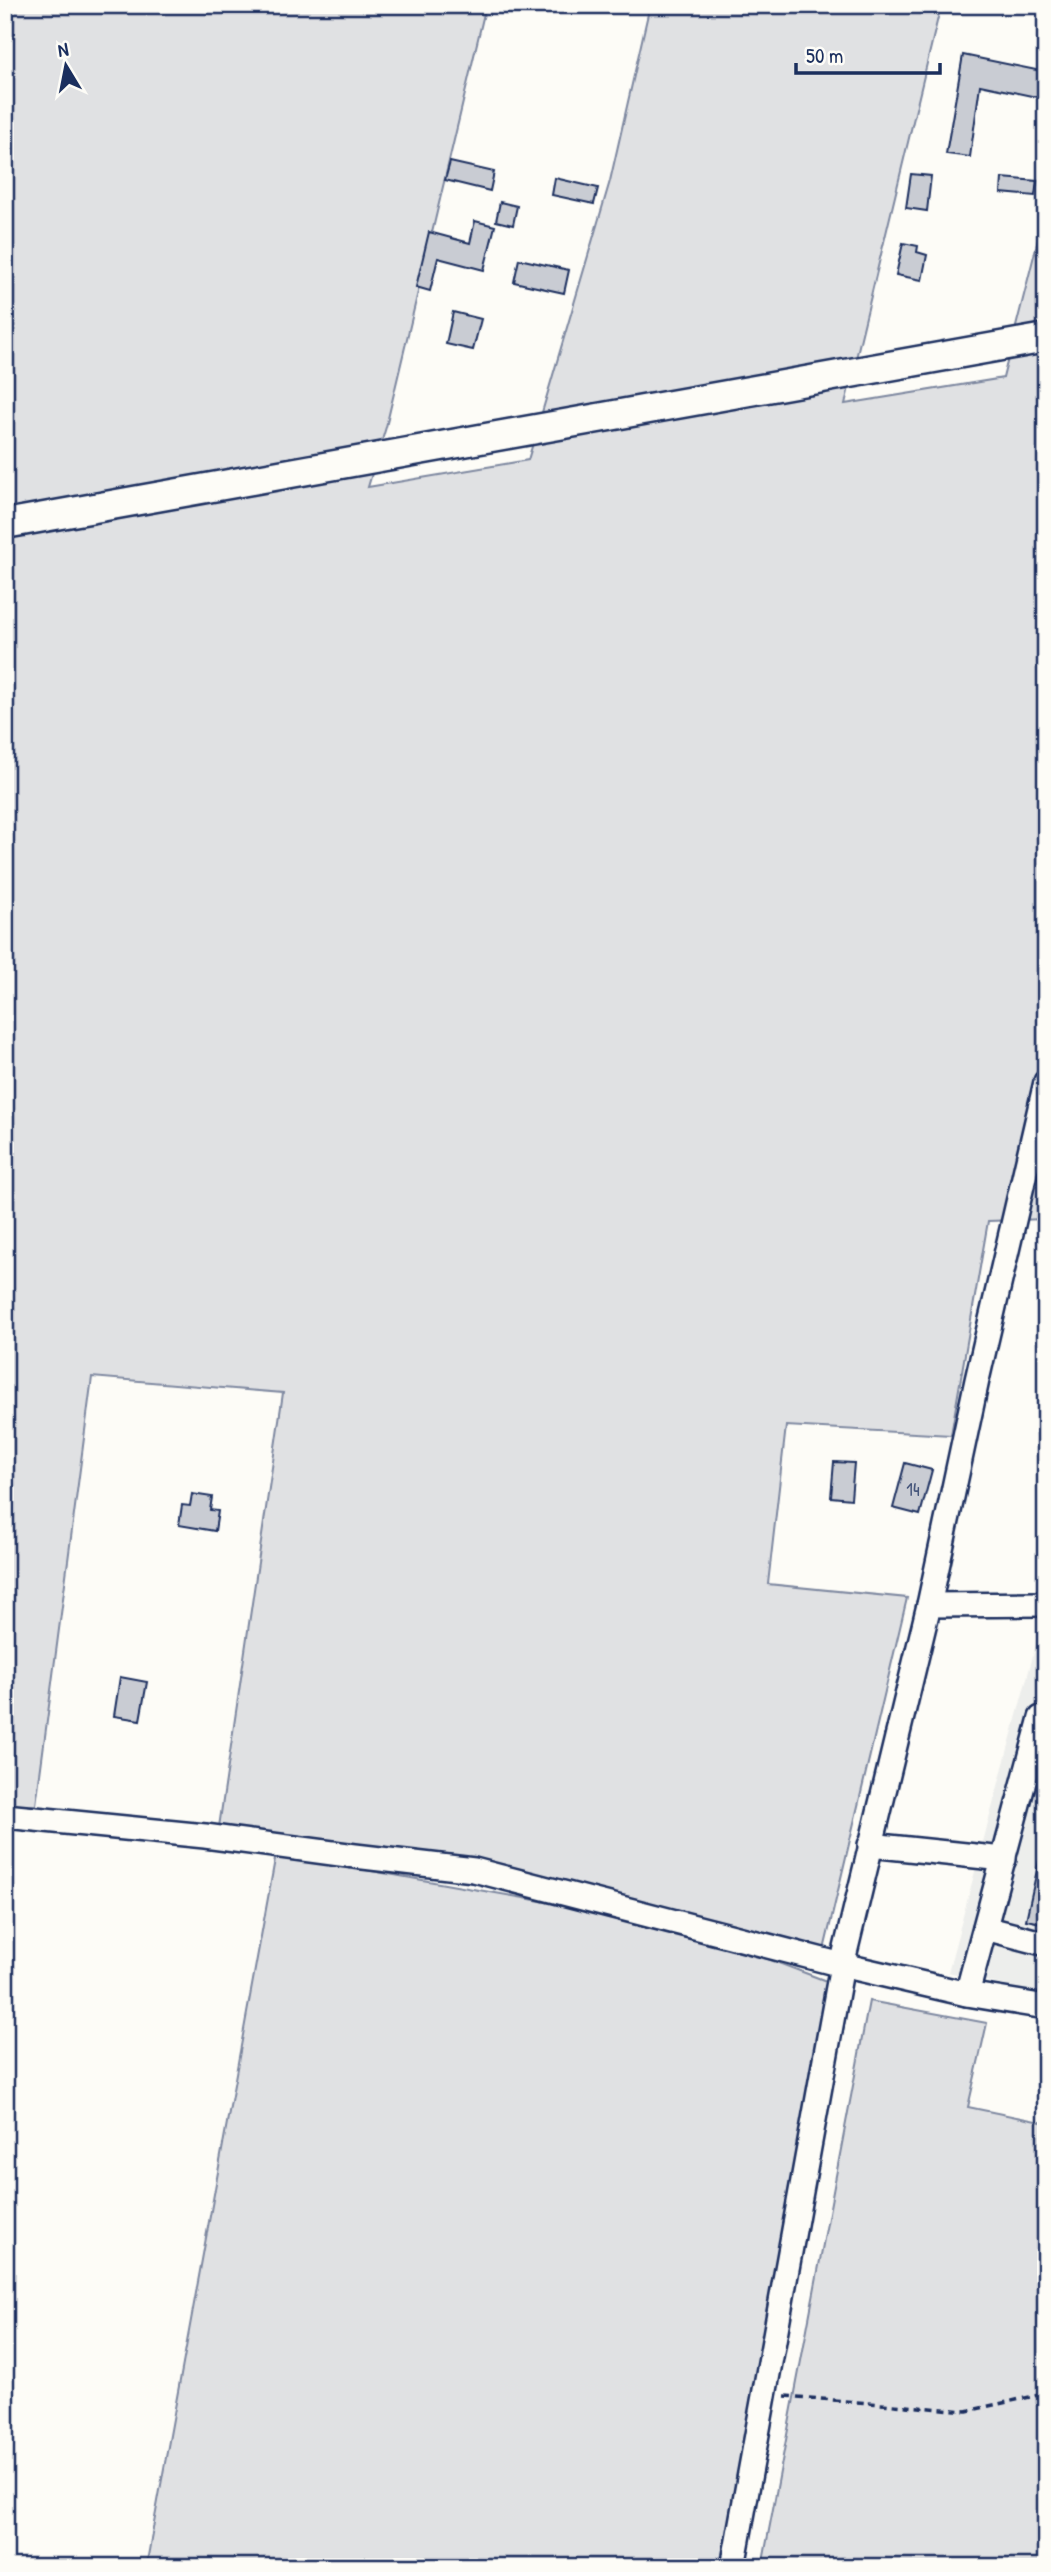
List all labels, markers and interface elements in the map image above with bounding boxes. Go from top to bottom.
north arrow [32,32,102,102]
scale bar [796,32,939,76]
text: N [56,36,70,63]
text: 50 m [806,41,843,70]
house number: 14 [906,1477,920,1502]

